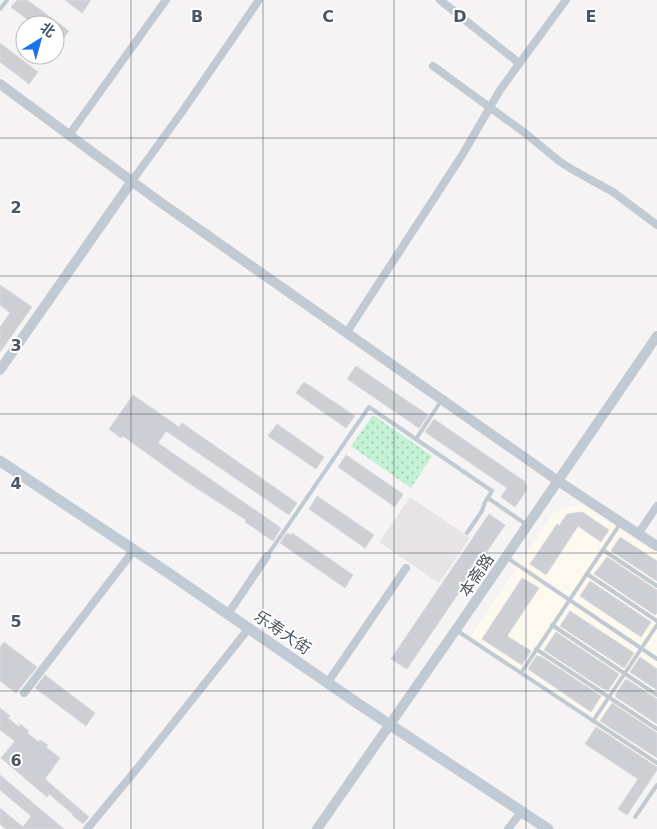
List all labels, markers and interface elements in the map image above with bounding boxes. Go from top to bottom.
text: B [191,7,203,26]
text: C [322,7,334,26]
text: D [453,7,467,26]
text: E [586,7,596,26]
north arrow [15,15,65,65]
text: 北 [37,19,58,40]
text: 2 [10,198,22,217]
text: 3 [10,336,22,355]
text: 4 [10,474,22,493]
street label: 本斋路 [455,550,498,600]
street label: 乐寿大街 [251,607,315,658]
text: 5 [10,612,22,631]
text: 6 [10,751,22,770]

